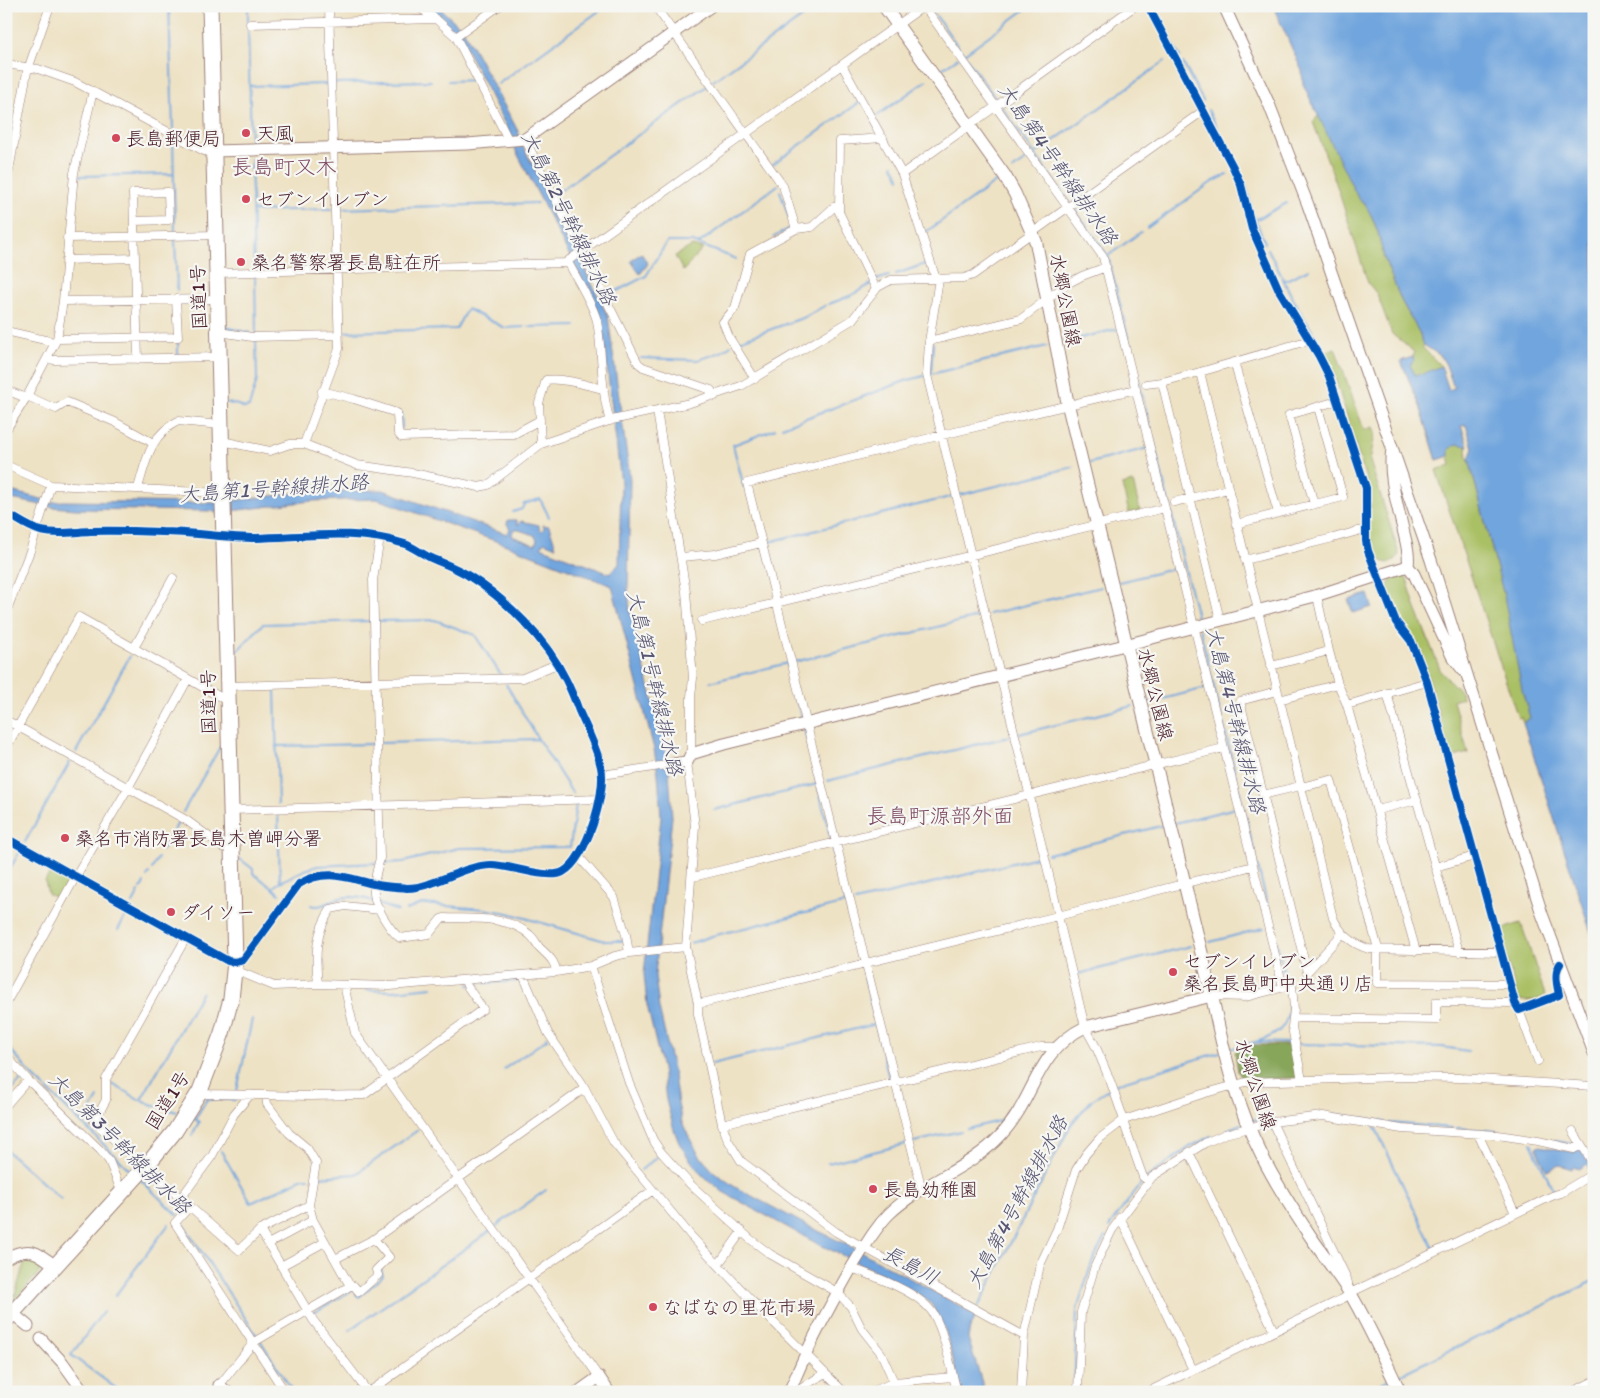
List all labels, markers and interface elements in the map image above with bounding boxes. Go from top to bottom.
water label: 大島第4号幹線排水路 [993,78,1123,250]
place label: 天風 [256,122,294,145]
place label: 長島郵便局 [126,127,221,150]
marker: 天風 [240,127,252,139]
water label: 大島第2号幹線排水路 [516,127,622,310]
marker: 長島郵便局 [110,132,122,144]
district label: 長島町又木 [232,154,337,179]
place label: セブンイレブン [256,188,389,211]
marker: セブンイレブン [240,193,252,205]
place label: 桑名警察署長島駐在所 [251,251,441,274]
street label: 水郷公園線 [1045,251,1086,349]
marker: 桑名警察署長島駐在所 [235,256,247,268]
street label: 国道1号 [186,264,211,330]
water label: 大島第1号幹線排水路 [179,469,370,507]
water label: 大島第1号幹線排水路 [622,588,688,779]
water label: 大島第4号幹線排水路 [1201,624,1271,817]
street label: 水郷公園線 [1133,645,1178,743]
street label: 国道1号 [196,669,221,735]
district label: 長島町源部外面 [867,803,1014,828]
place label: 桑名市消防署長島木曽岬分署 [75,827,322,850]
marker: 桑名市消防署長島木曽岬分署 [59,832,71,844]
place label: ダイソー [181,901,255,924]
marker: ダイソー [165,906,177,918]
place label: セブンイレブン 桑名長島町中央通り店 [1183,950,1373,995]
marker: セブンイレブン 桑名長島町中央通り店 [1167,966,1179,978]
street label: 水郷公園線 [1230,1035,1281,1133]
street label: 国道1号 [140,1066,195,1134]
water label: 大島第3号幹線排水路 [44,1067,197,1220]
water label: 大島第4号幹線排水路 [961,1111,1073,1292]
place label: 長島幼稚園 [883,1178,978,1201]
marker: 長島幼稚園 [867,1183,879,1195]
water label: 長島川 [879,1240,943,1290]
place label: なばなの里花市場 [663,1296,815,1319]
marker: なばなの里花市場 [647,1301,659,1313]

